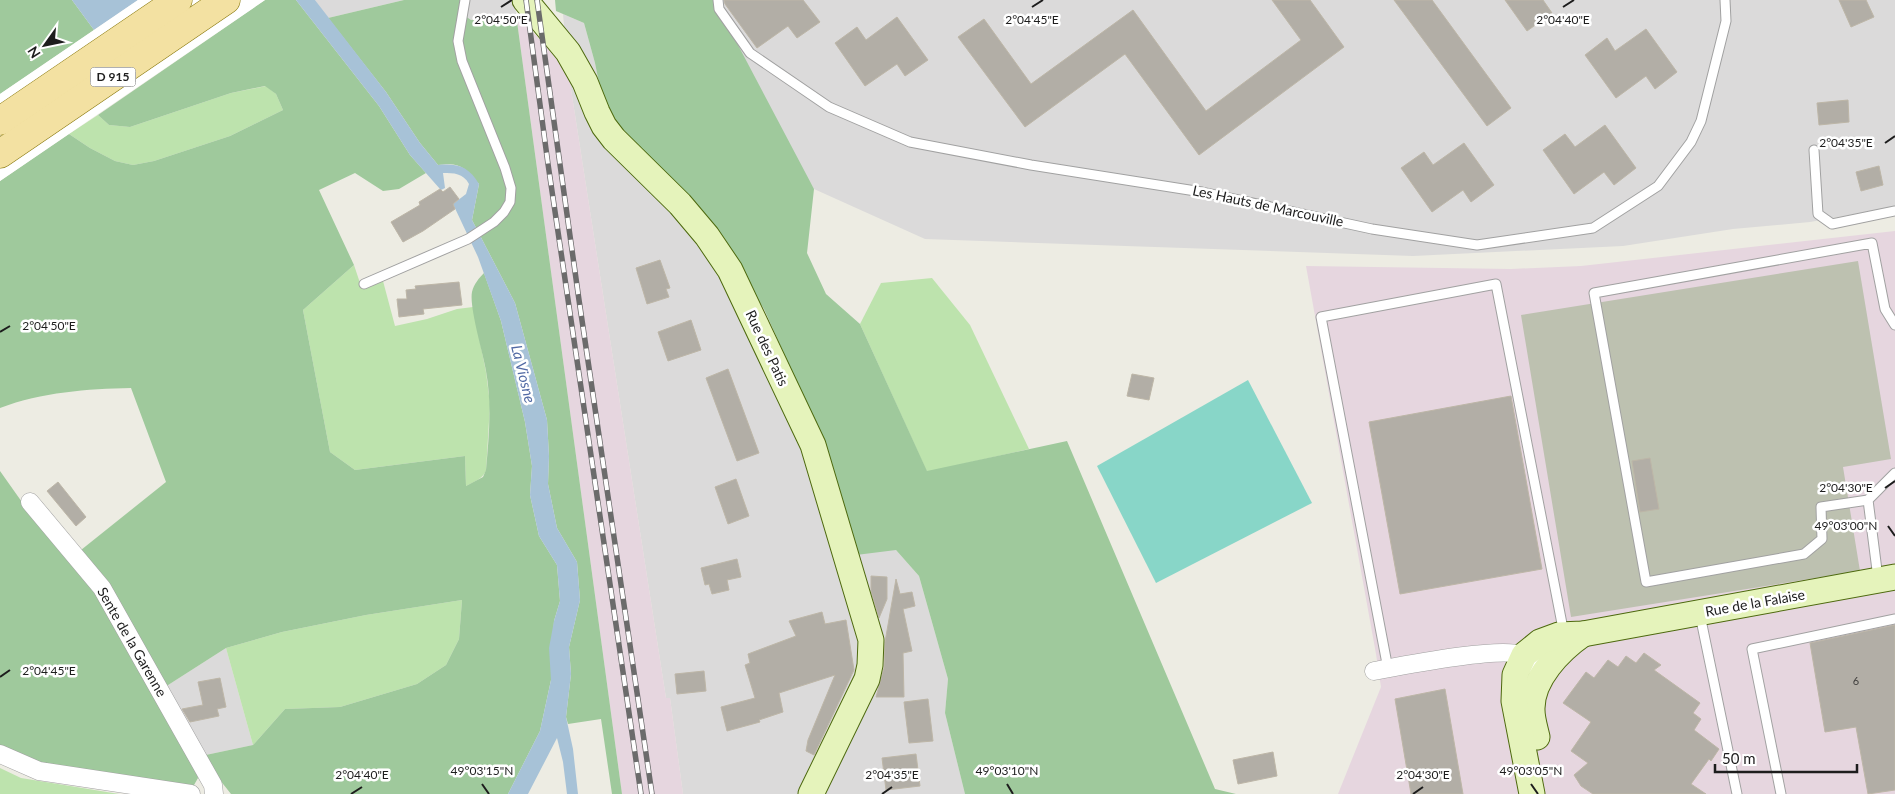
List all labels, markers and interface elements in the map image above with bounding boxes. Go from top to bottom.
text: 2°04'50"E [474,12,528,27]
text: 2°04'45"E [1005,12,1059,27]
text: 2°04'40"E [1536,12,1590,27]
north arrow [20,20,70,70]
text: N [24,43,44,62]
road number: D 915 [90,68,136,86]
text: 2°04'35"E [1819,135,1873,150]
street label: Les Hauts de Marcouville [1191,181,1345,230]
street label: Rue des Patis [742,307,792,388]
text: 2°04'50"E [22,318,76,333]
water label: La Viosne [508,343,540,405]
text: 2°04'30"E [1819,480,1873,495]
text: 49°03'00"N [1815,518,1877,533]
street label: Sente de la Garenne [94,584,171,700]
street label: Rue de la Falaise [1704,585,1806,620]
text: 2°04'45"E [22,663,76,678]
house number: 6 [1853,674,1859,687]
scale bar [1715,742,1858,774]
text: 50 m [1722,749,1756,767]
text: 49°03'15"N [451,763,513,778]
text: 49°03'10"N [976,763,1038,778]
text: 49°03'05"N [1500,763,1562,778]
text: 2°04'40"E [335,767,389,782]
text: 2°04'35"E [865,767,919,782]
text: 2°04'30"E [1396,767,1450,782]

